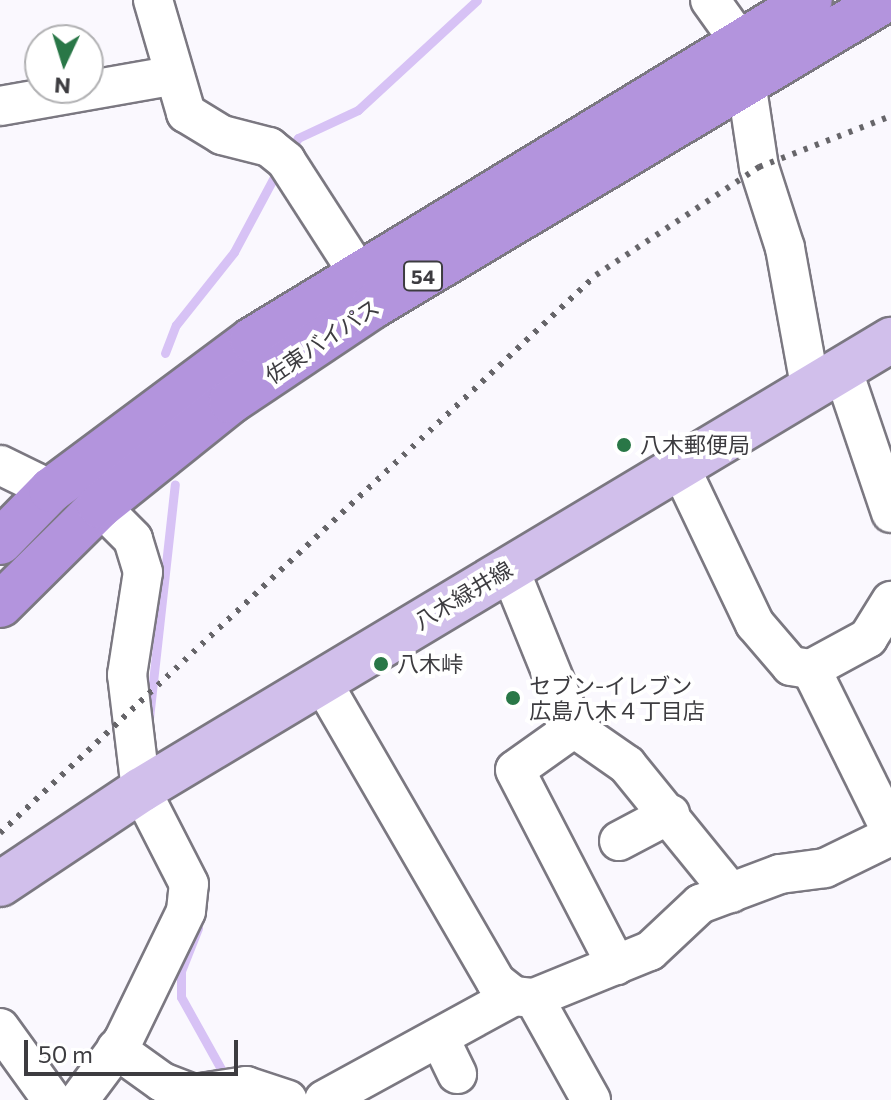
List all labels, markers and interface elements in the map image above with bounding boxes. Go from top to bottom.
north arrow [24,24,104,104]
text: N [53,72,72,100]
road number: 54 [403,260,443,292]
street label: 佐東バイパス [260,293,384,389]
place label: 八木郵便局 [640,432,750,458]
marker: 八木郵便局 [615,436,633,454]
street label: 八木緑井線 [409,555,517,635]
place label: 八木峠 [397,651,463,677]
marker: 八木峠 [372,655,390,673]
place label: セブン‐イレブン 広島八木４丁目店 [529,672,705,724]
marker: セブン‐イレブン 広島八木４丁目店 [504,689,522,707]
scale bar [28,1024,242,1074]
text: 50 m [38,1039,93,1068]

